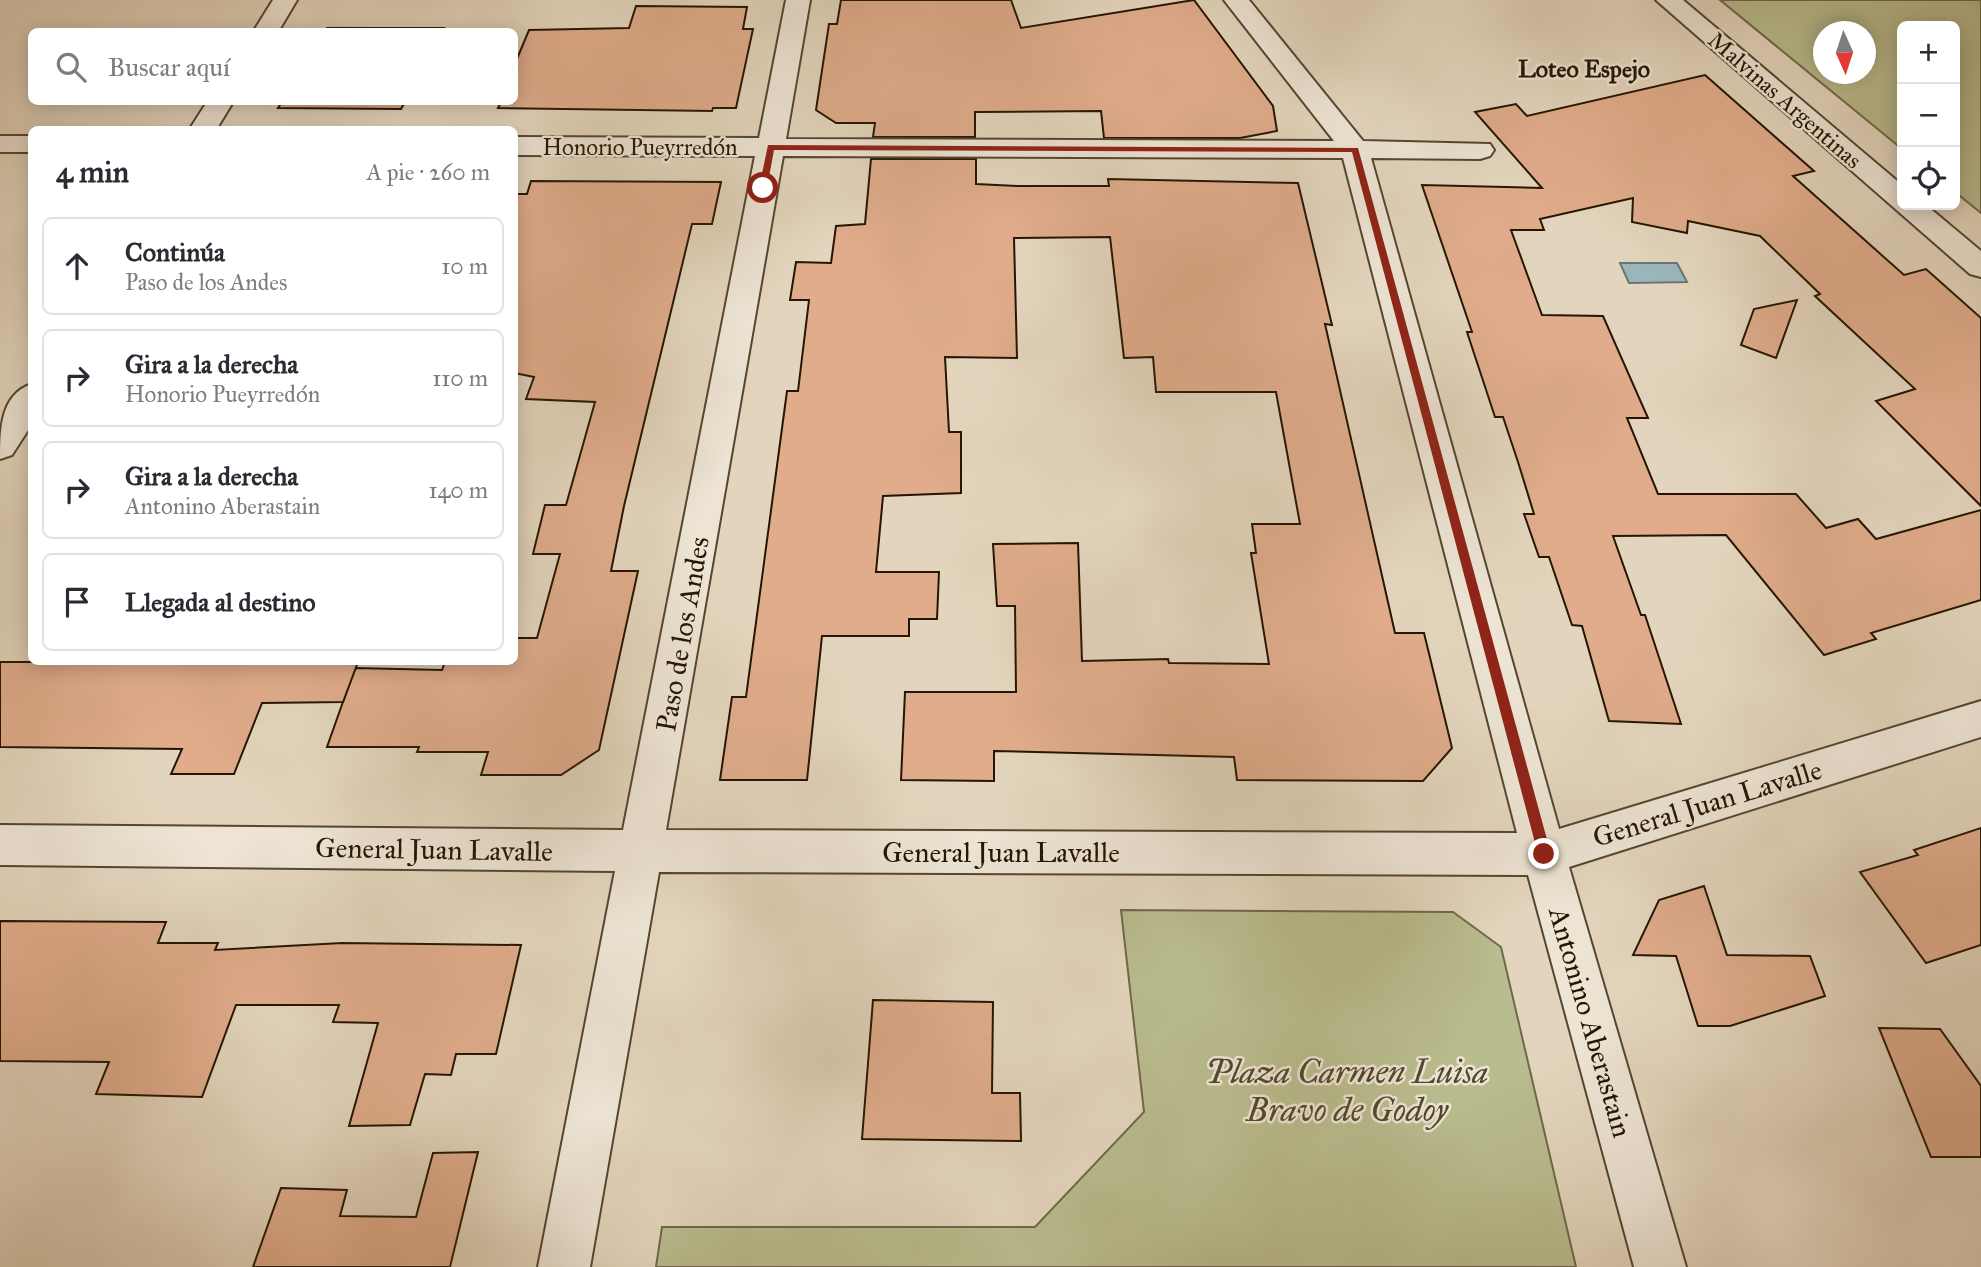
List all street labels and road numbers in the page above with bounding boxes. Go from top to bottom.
street label: Malvinas Argentinas [1702,26,1867,175]
street label: Honorio Pueyrredón [542,133,738,161]
street label: Paso de los Andes [648,534,717,734]
street label: General Juan Lavalle [1588,752,1826,855]
street label: General Juan Lavalle [315,830,553,869]
street label: General Juan Lavalle [882,835,1120,870]
street label: Antonino Aberastain [1541,902,1640,1141]

